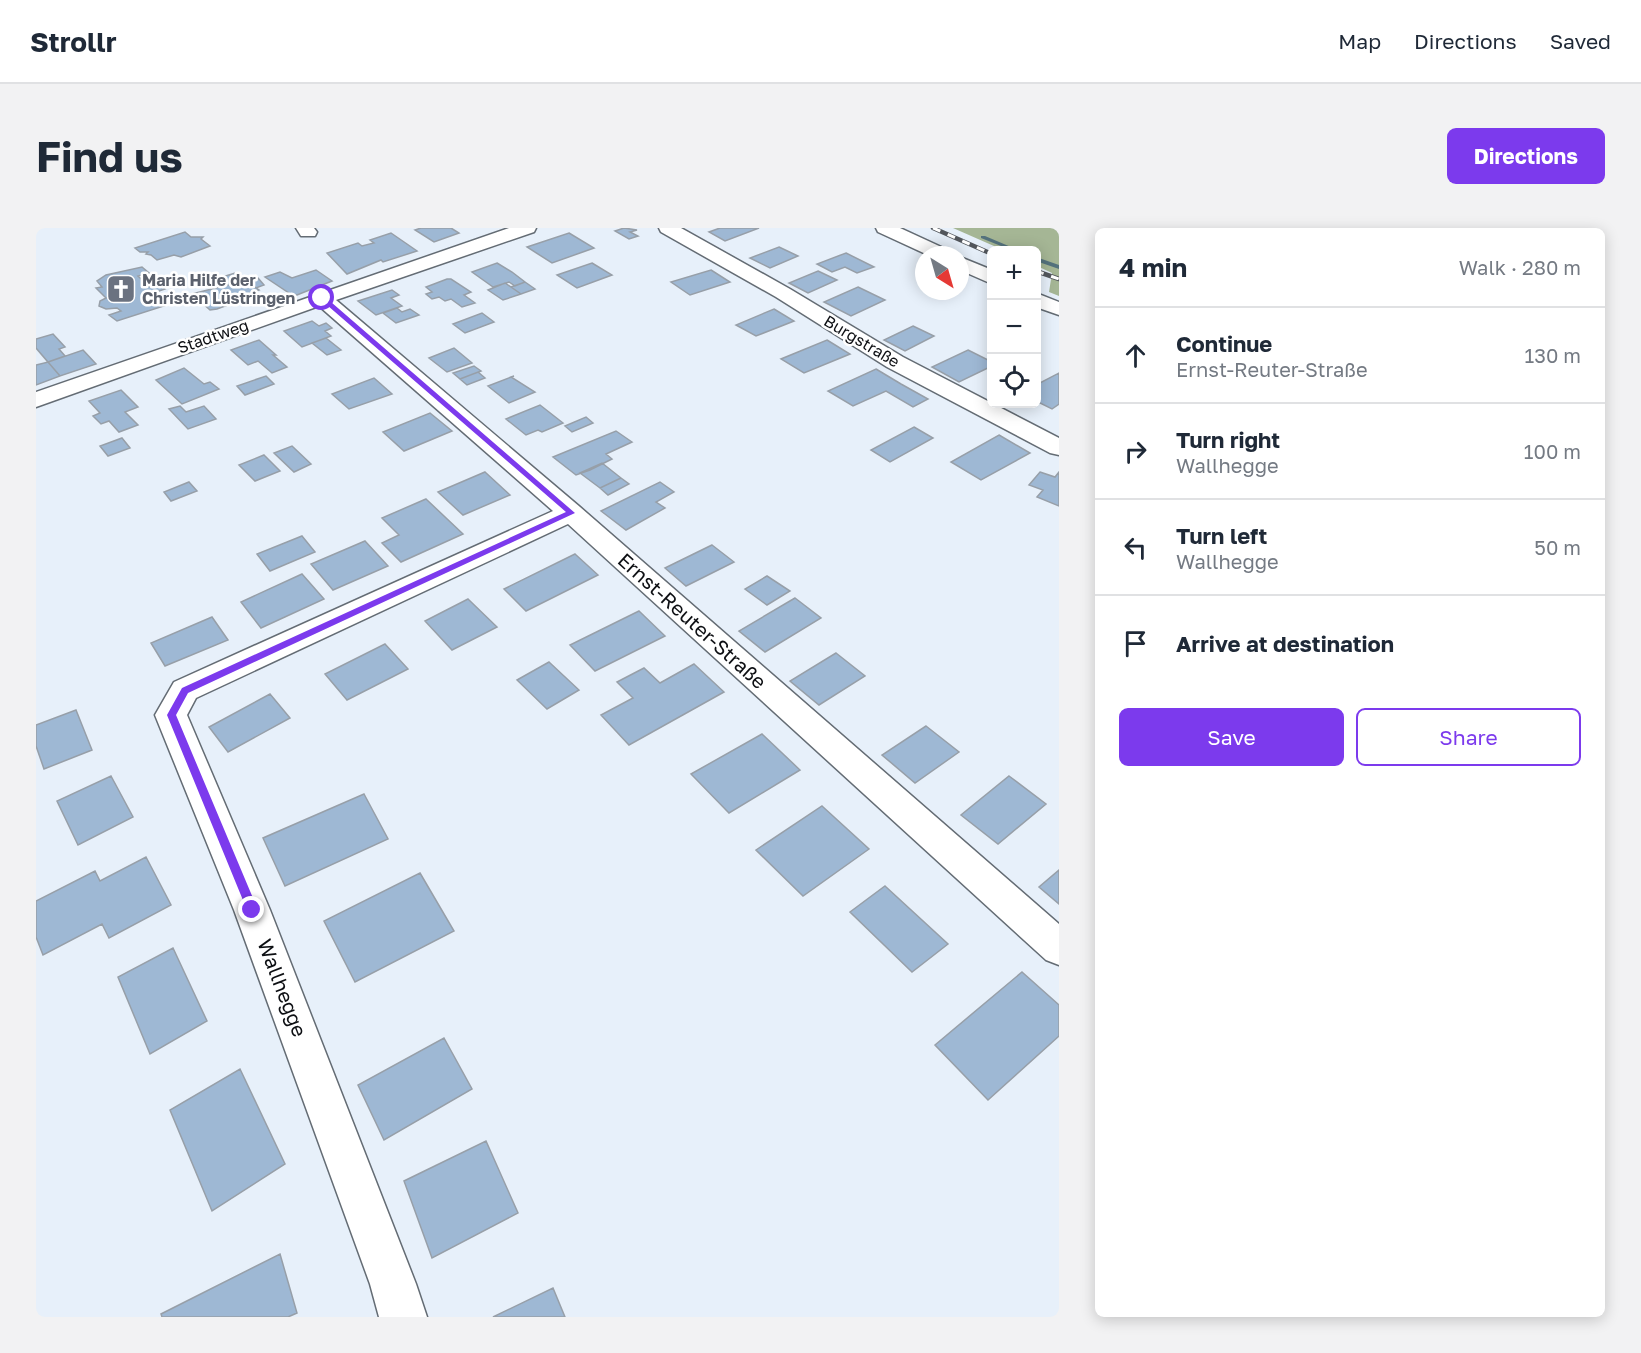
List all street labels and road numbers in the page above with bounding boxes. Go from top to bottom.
street label: Burgstraße [820,311,904,371]
street label: Stadtweg [175,315,251,357]
street label: Ernst-Reuter-Straße [613,547,772,693]
street label: Wallhegge [253,935,313,1040]

